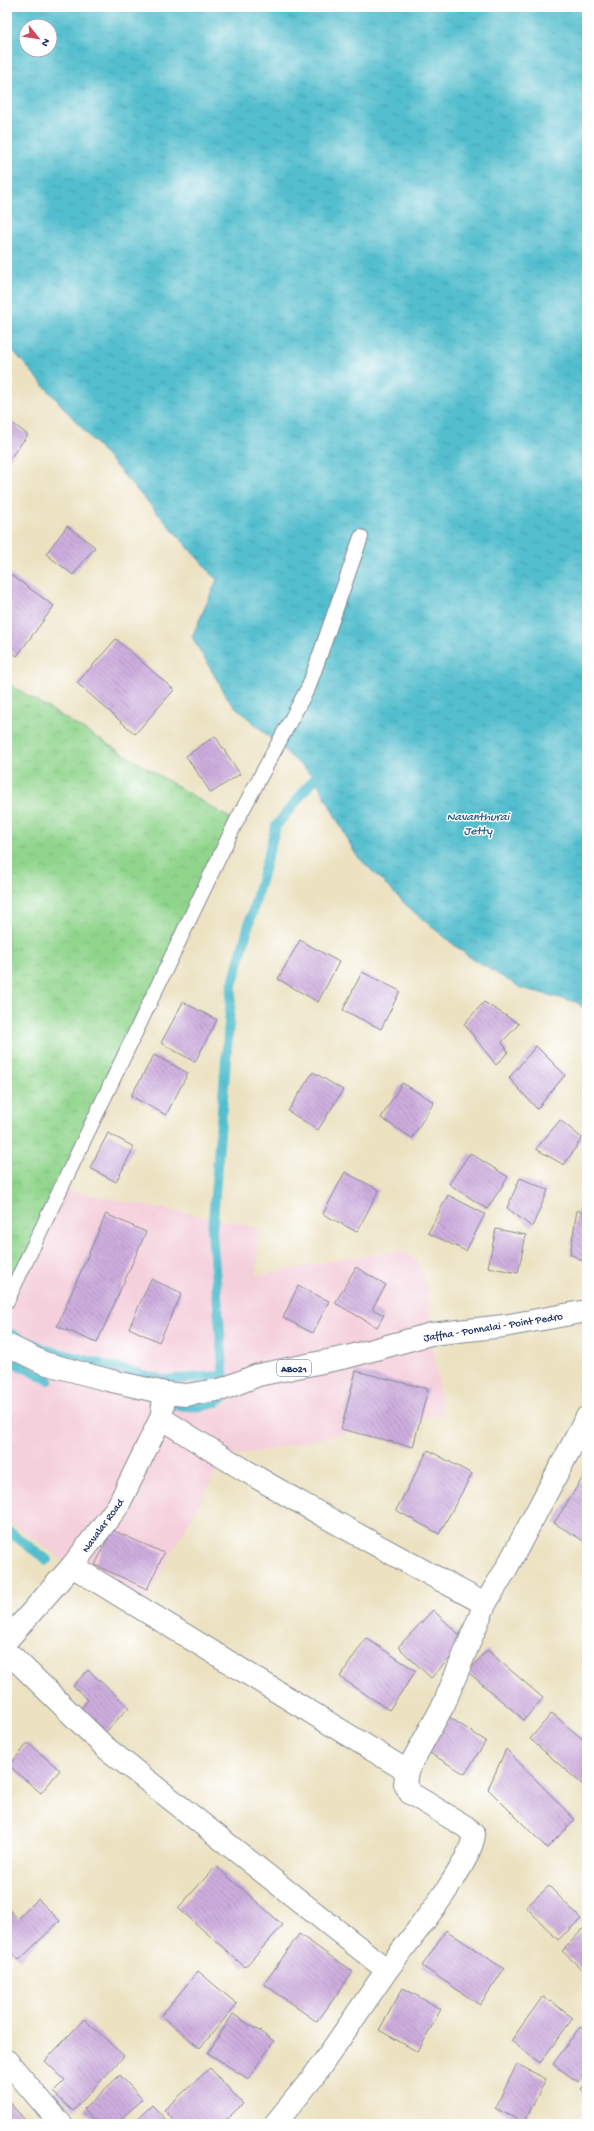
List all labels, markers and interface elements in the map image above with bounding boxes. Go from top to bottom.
north arrow [18,18,58,58]
text: N [38,36,52,48]
water label: Navanthurai Jetty [447,811,511,839]
street label: Jaffna - Ponnalai - Point Pedro [423,1310,564,1345]
road number: AB021 [277,1360,311,1376]
street label: Navalar Road [80,1496,128,1555]

